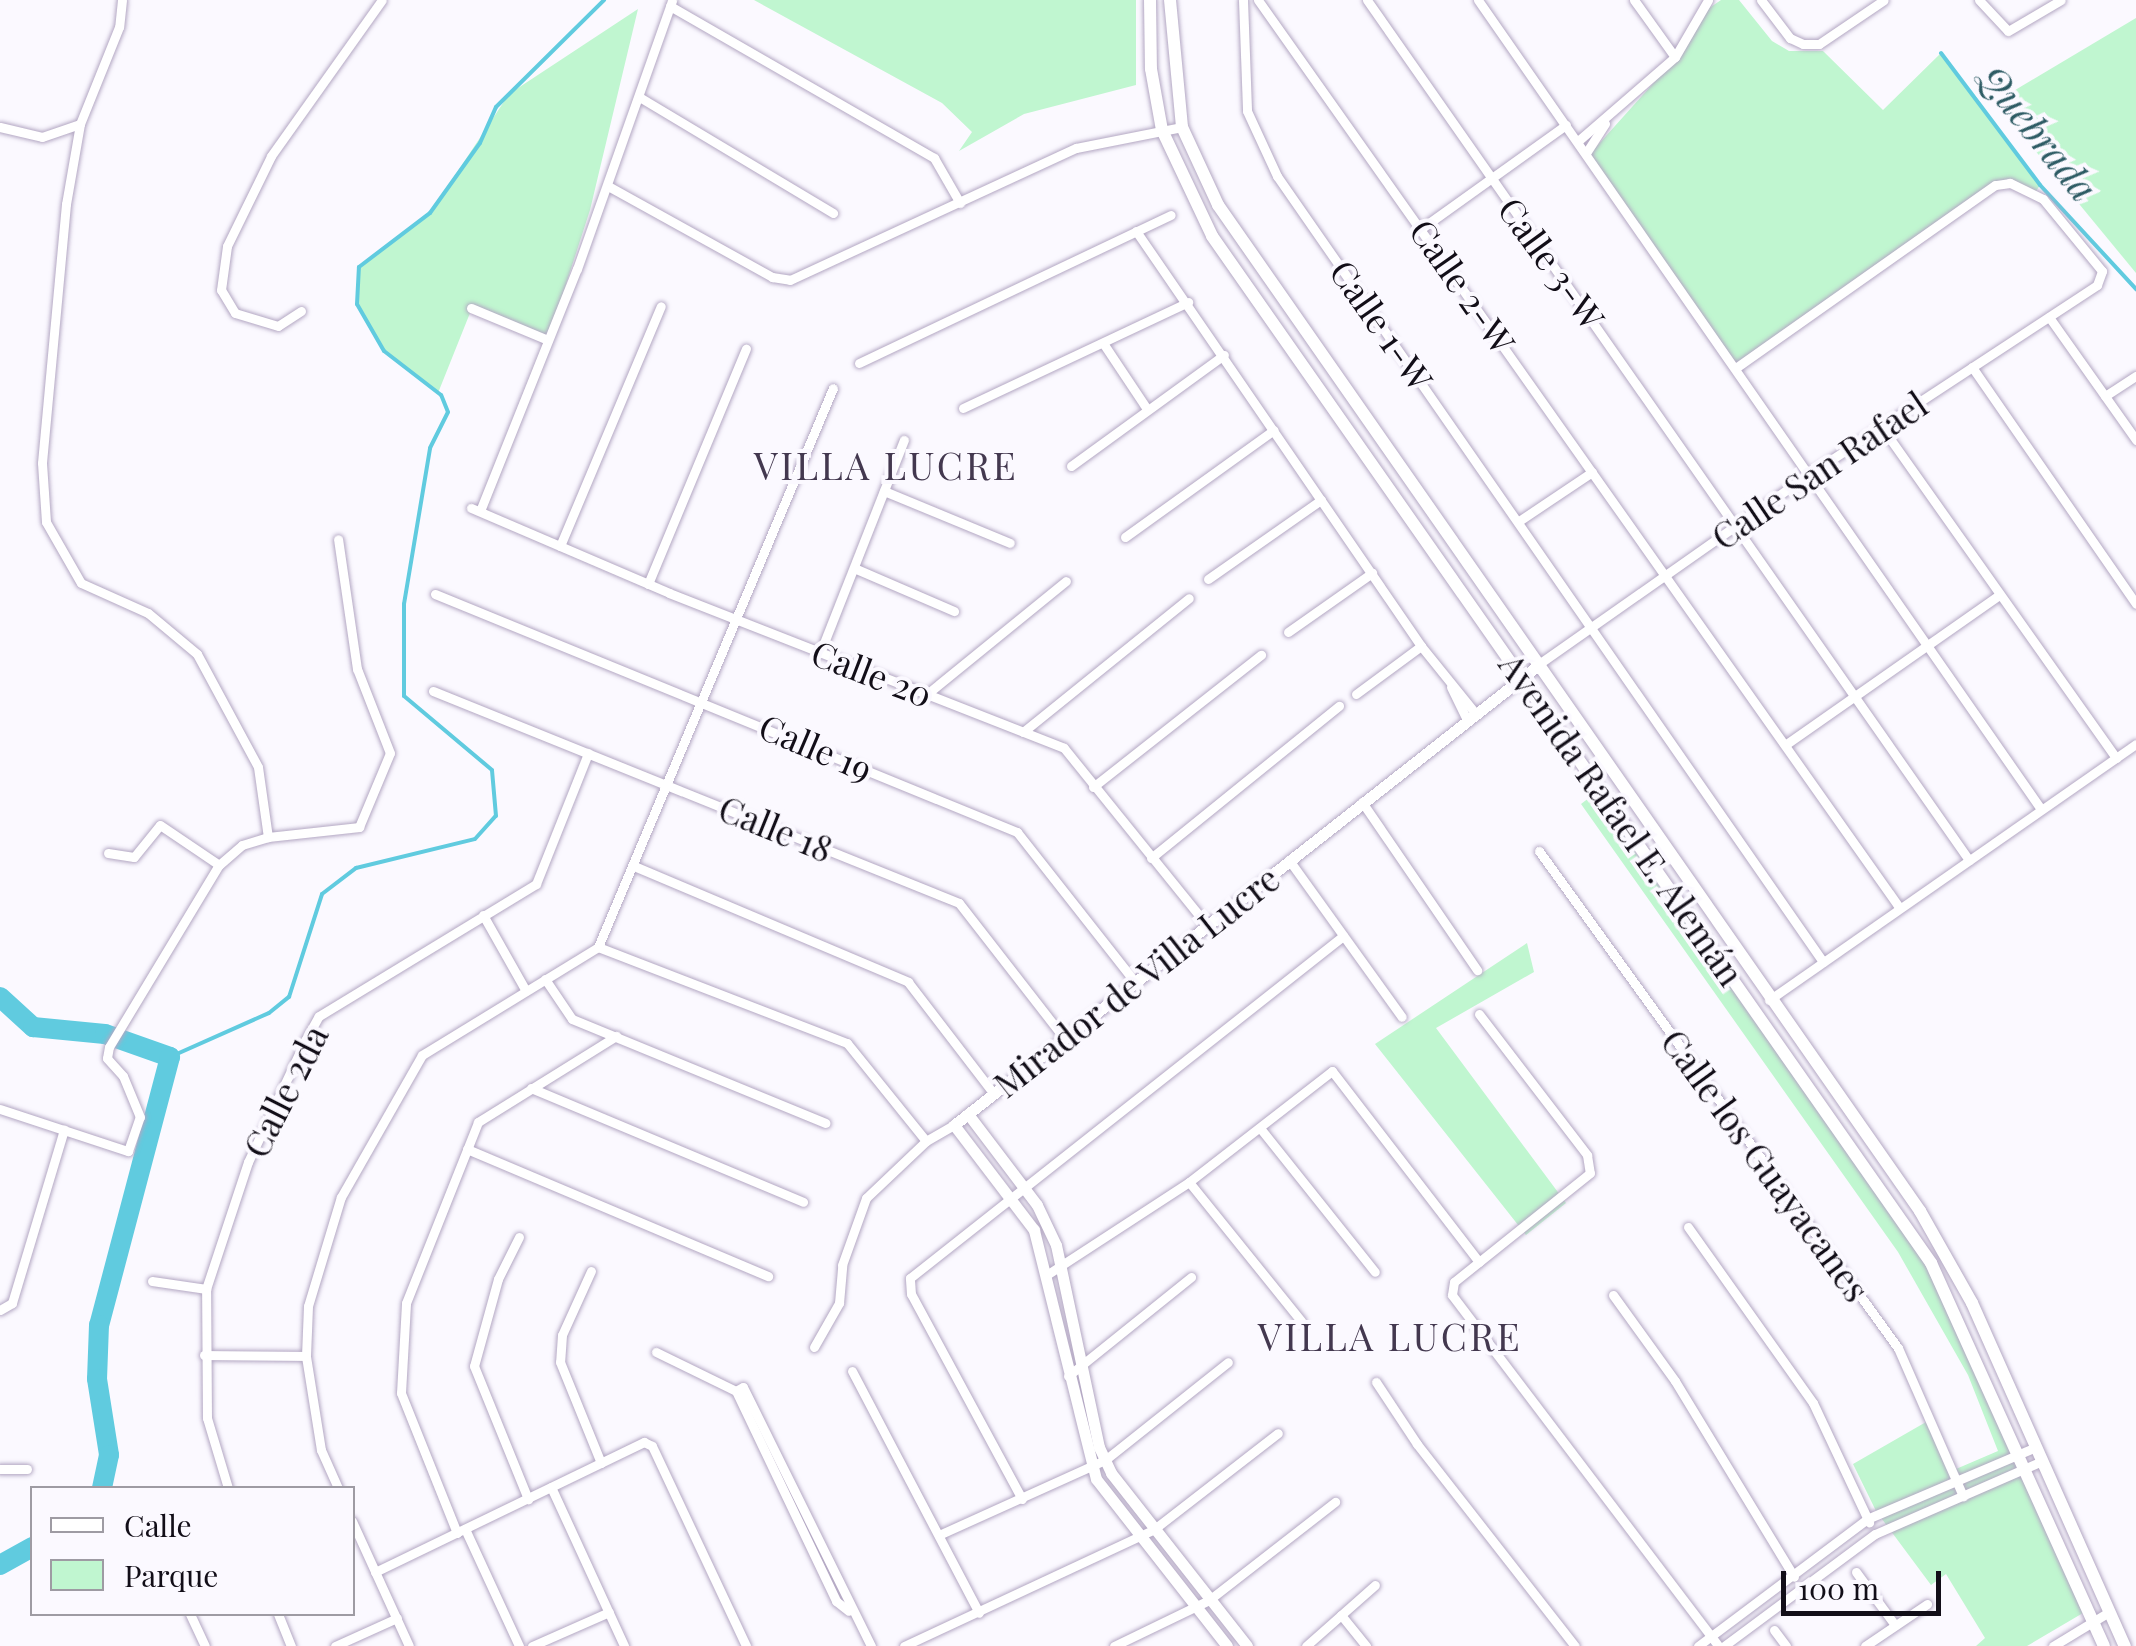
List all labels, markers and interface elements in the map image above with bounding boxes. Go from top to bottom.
water label: Quebrada [1970,55,2108,209]
street label: Calle 3-W [1490,189,1614,337]
street label: Calle 2-W [1402,211,1524,361]
street label: Calle 1-W [1322,252,1442,398]
street label: Calle San Rafael [1703,383,1935,557]
district label: VILLA LUCRE [754,442,1018,488]
street label: Calle 20 [806,631,938,715]
street label: Avenida Rafael E. Alemán [1491,644,1753,994]
street label: Calle 19 [753,705,879,789]
street label: Calle 18 [713,786,839,870]
street label: Mirador de Villa Lucre [984,856,1288,1106]
street label: Calle 2da [234,1018,336,1164]
street label: Calle los Guayacanes [1653,1021,1879,1309]
district label: VILLA LUCRE [1258,1313,1522,1359]
legend [30,1486,355,1616]
text: Calle [124,1505,192,1545]
scale bar [1786,1551,1946,1613]
text: Parque [124,1555,219,1595]
text: 100 m [1798,1568,1879,1608]

